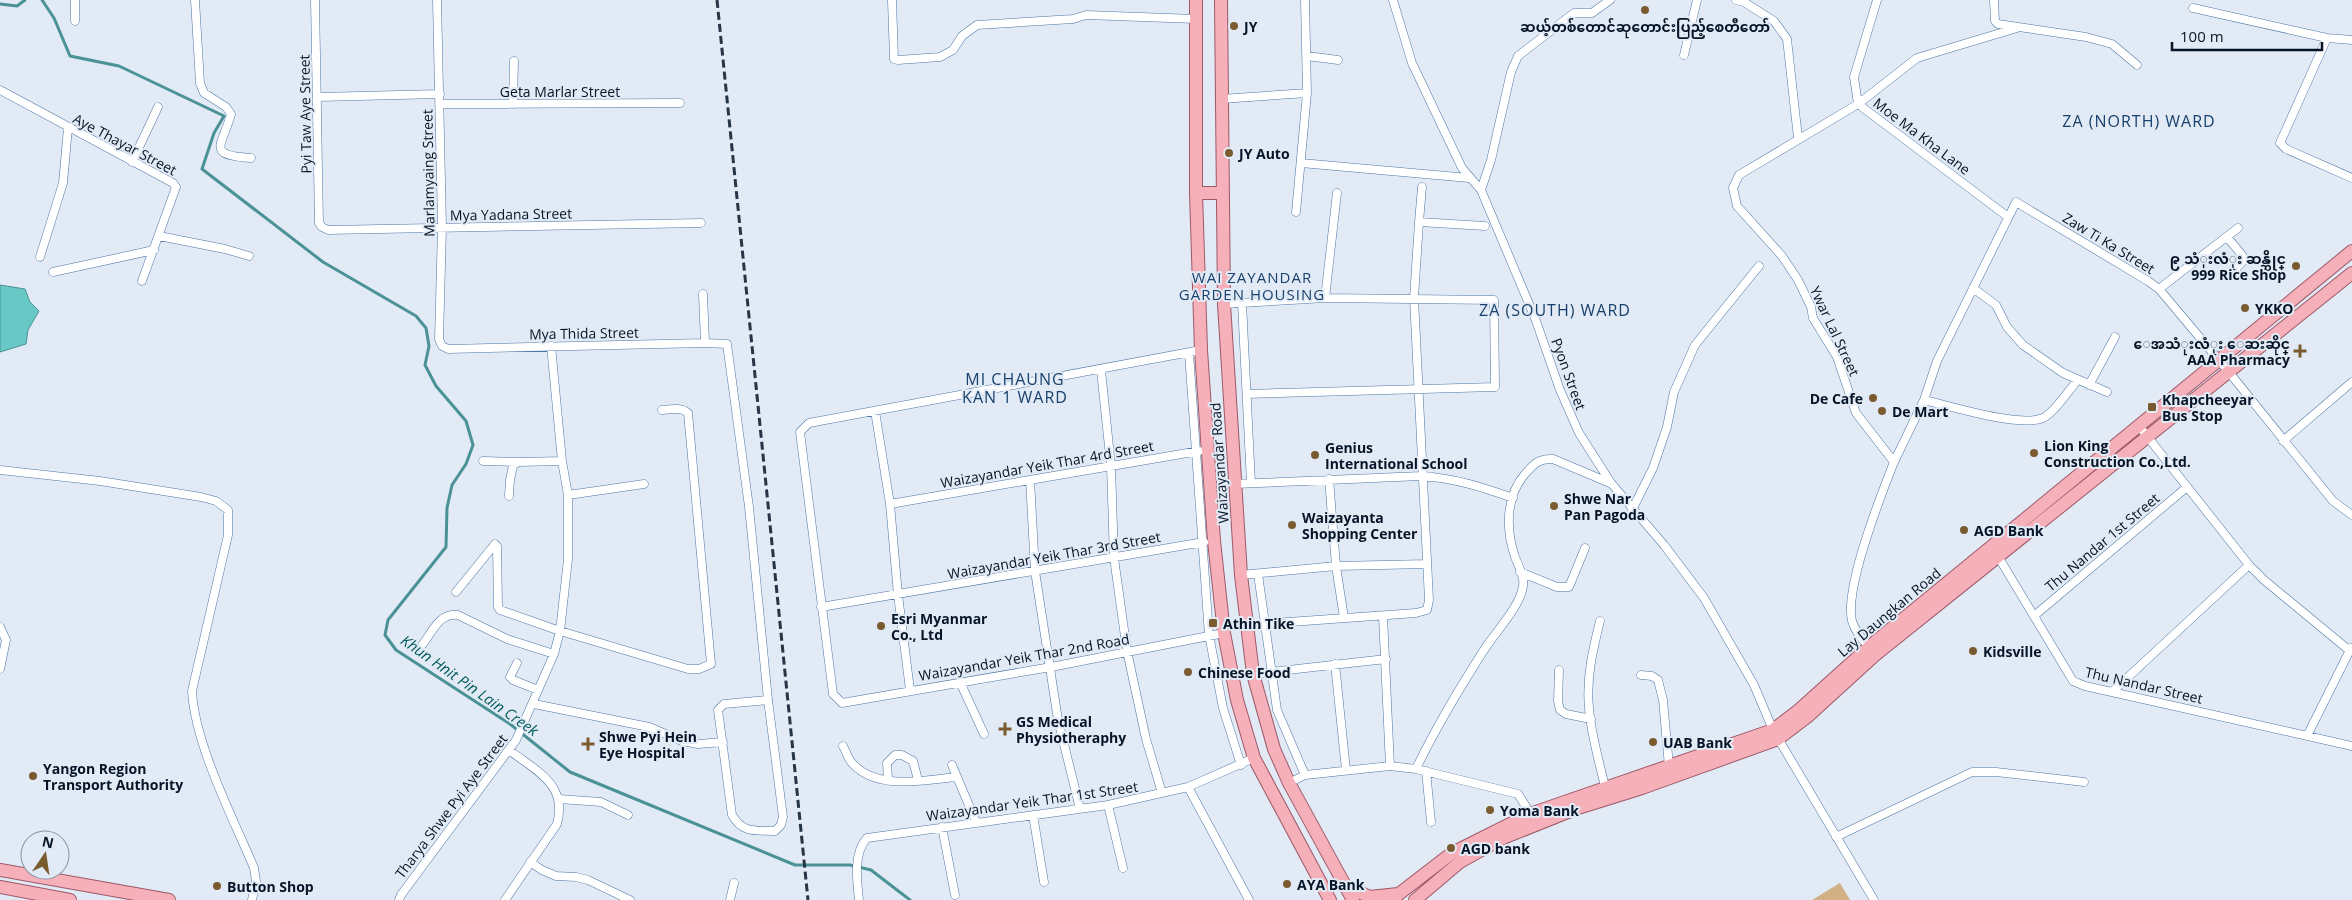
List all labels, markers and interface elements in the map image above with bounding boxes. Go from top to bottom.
marker: ဆယ့်တစ်တောင်ဆုတောင်းပြည့်စေတီတော် [1639,4,1651,16]
place label: JY [1242,17,1258,36]
place label: ဆယ့်တစ်တောင်ဆုတောင်းပြည့်စေတီတော် [1520,17,1770,39]
marker: JY [1228,20,1240,32]
scale bar [2172,20,2322,52]
text: 100 m [2180,26,2224,46]
street label: Pyi Taw Aye Street [294,54,316,174]
street label: Geta Marlar Street [500,82,620,101]
street label: Moe Ma Kha Lane [1870,93,1974,179]
street label: Aye Thayar Street [70,109,180,179]
street label: Marlamyaing Street [417,109,439,237]
district label: ZA (NORTH) WARD [2062,110,2216,132]
place label: JY Auto [1237,144,1290,163]
marker: JY Auto [1223,147,1235,159]
street label: Mya Yadana Street [450,203,572,225]
street label: Zaw Ti Ka Street [2059,208,2159,278]
place label: ၉ သံုးလံုး ဆန္ဆိုင္ 999 Rice Shop [2170,249,2286,284]
marker: ၉ သံုးလံုး ဆန္ဆိုင္ 999 Rice Shop [2290,260,2302,272]
district label: WAI ZAYANDAR GARDEN HOUSING [1179,267,1325,304]
street label: Ywar Lal Street [1806,283,1864,379]
district label: ZA (SOUTH) WARD [1479,299,1631,321]
place label: YKKO [2255,299,2293,318]
marker: YKKO [2239,302,2251,314]
street label: Mya Thida Street [529,323,639,343]
place label: ေအသံုးလံုး ေဆးဆိုင္ AAA Pharmacy [2134,334,2290,369]
street label: Pyon Street [1547,335,1591,413]
marker: ေအသံုးလံုး ေဆးဆိုင္ AAA Pharmacy [2294,345,2306,357]
district label: MI CHAUNG KAN 1 WARD [962,368,1068,408]
place label: De Cafe [1810,389,1863,408]
place label: Khapcheeyar Bus Stop [2162,390,2254,425]
marker: De Cafe [1867,392,1879,404]
marker: Khapcheeyar Bus Stop [2146,401,2158,413]
street label: Waizayandar Road [1205,402,1233,524]
place label: De Mart [1892,402,1948,421]
marker: De Mart [1876,405,1888,417]
street label: Waizayandar Yeik Thar 4rd Street [939,436,1155,492]
place label: Lion King Construction Co.,Ltd. [2044,436,2191,471]
place label: Genius International School [1325,438,1468,473]
marker: Lion King Construction Co.,Ltd. [2028,447,2040,459]
marker: Genius International School [1309,449,1321,461]
place label: Shwe Nar Pan Pagoda [1564,489,1645,524]
street label: Thu Nandar 1st Street [2041,489,2163,595]
marker: Shwe Nar Pan Pagoda [1548,500,1560,512]
place label: Waizayanta Shopping Center [1302,508,1418,543]
marker: Waizayanta Shopping Center [1286,519,1298,531]
place label: AGD Bank [1974,521,2044,540]
marker: AGD Bank [1958,524,1970,536]
street label: Waizayandar Yeik Thar 3rd Street [946,527,1162,583]
street label: Lay Daungkan Road [1833,563,1945,661]
place label: Esri Myanmar Co., Ltd [891,609,988,644]
place label: Athin Tike [1223,614,1294,633]
marker: Athin Tike [1207,617,1219,629]
marker: Esri Myanmar Co., Ltd [875,620,887,632]
street label: Waizayandar Yeik Thar 2nd Road [917,629,1131,685]
water label: Khun Hnit Pin Lain Creek [397,630,543,740]
place label: Kidsville [1983,642,2041,661]
marker: Kidsville [1967,645,1979,657]
street label: Thu Nandar Street [2083,662,2205,708]
place label: Chinese Food [1198,663,1291,682]
marker: Chinese Food [1182,666,1194,678]
place label: GS Medical Physiotheraphy [1016,712,1126,747]
marker: GS Medical Physiotheraphy [998,722,1012,736]
place label: Shwe Pyi Hein Eye Hospital [599,727,697,762]
street label: Tharya Shwe Pyi Aye Street [390,730,512,882]
place label: UAB Bank [1663,733,1732,752]
marker: UAB Bank [1647,736,1659,748]
marker: Shwe Pyi Hein Eye Hospital [581,737,595,751]
place label: Yangon Region Transport Authority [43,759,183,794]
marker: Yangon Region Transport Authority [27,770,39,782]
street label: Waizayandar Yeik Thar 1st Street [925,777,1139,825]
place label: Yoma Bank [1500,801,1579,820]
marker: Yoma Bank [1484,804,1496,816]
north arrow [20,830,70,880]
text: N [40,831,56,852]
place label: AGD bank [1461,839,1530,858]
marker: AGD bank [1445,842,1457,854]
place label: AYA Bank [1297,875,1365,894]
place label: Button Shop [227,877,314,896]
marker: AYA Bank [1281,878,1293,890]
marker: Button Shop [211,880,223,892]

